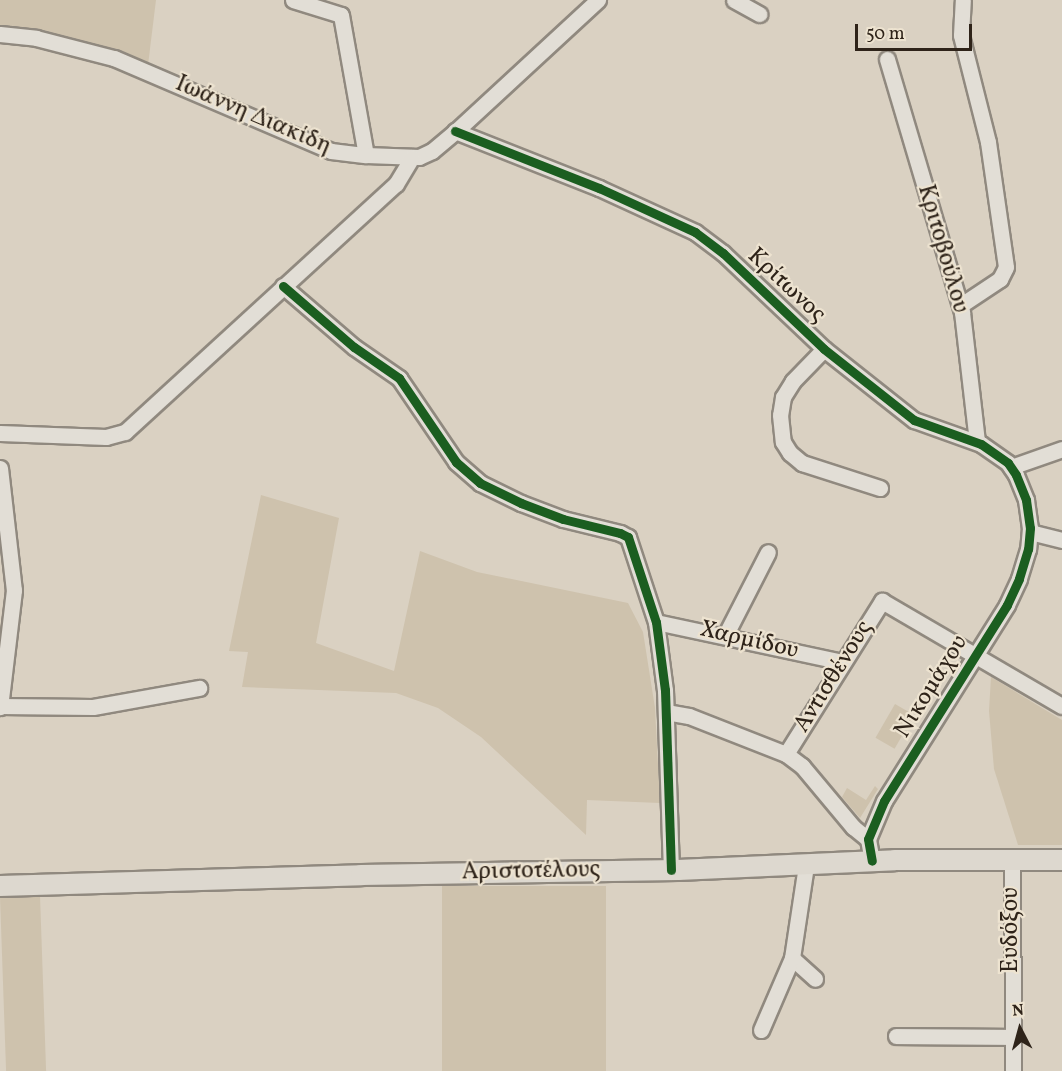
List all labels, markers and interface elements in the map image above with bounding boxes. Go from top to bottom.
scale bar [858,12,975,50]
text: 50 m [866,22,905,47]
street label: Ιωάννη Διακίδη [171,70,335,162]
street label: Κριτοβούλου [910,182,974,316]
street label: Κρίτωνος [741,242,831,330]
street label: Χαρμίδου [697,616,801,666]
street label: Αντισθένους [788,616,880,738]
street label: Νικομάχου [889,630,975,744]
street label: Αριστοτέλους [461,856,601,888]
street label: Ευδόξου [998,887,1026,973]
north arrow [990,999,1050,1059]
text: N [1011,1000,1025,1023]

